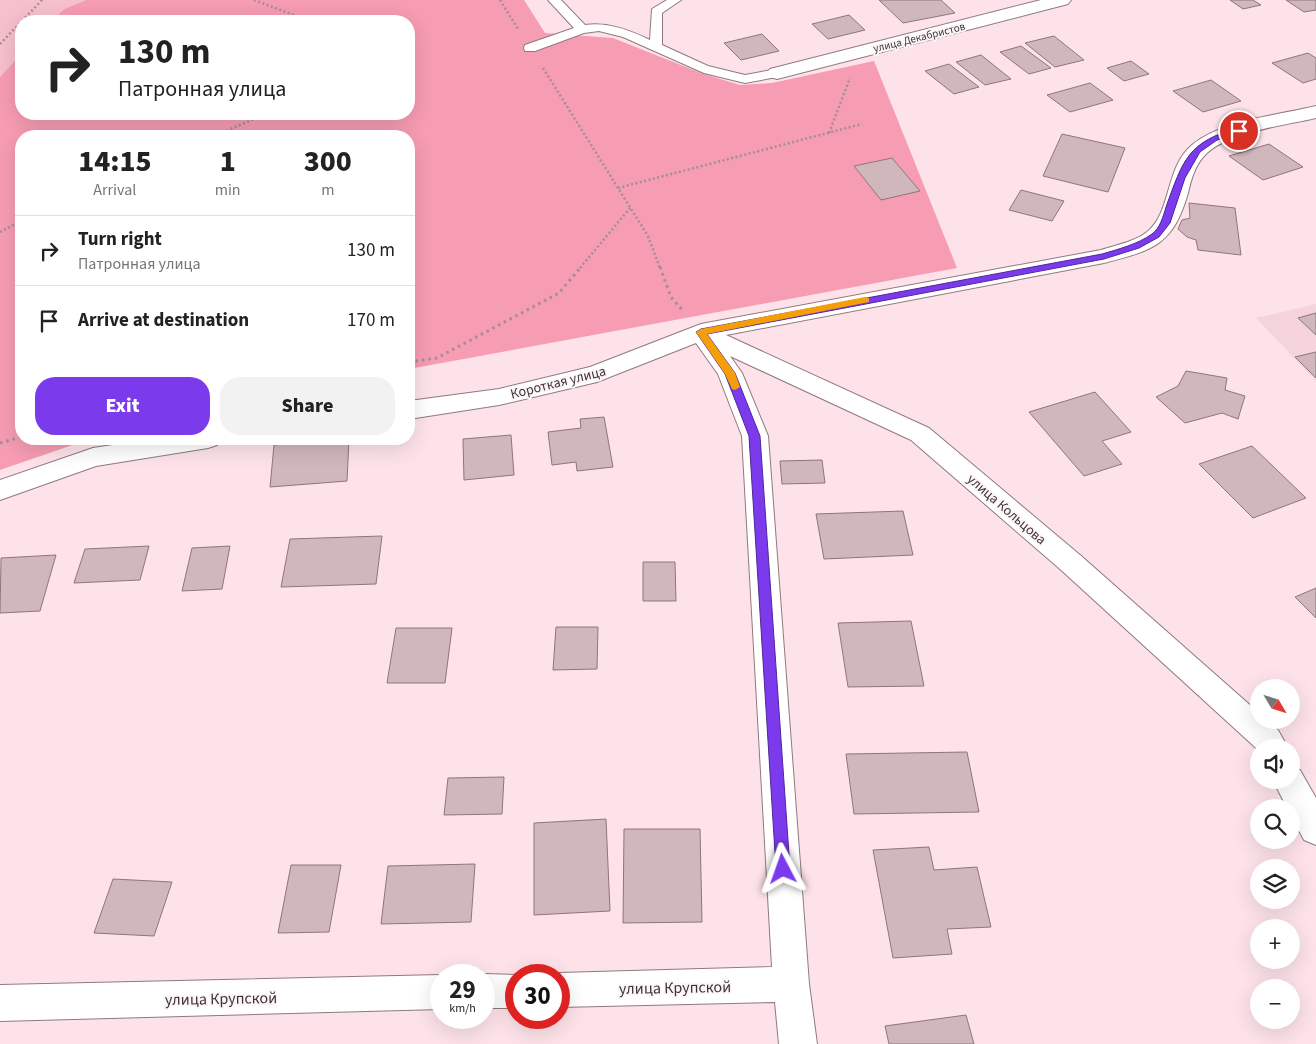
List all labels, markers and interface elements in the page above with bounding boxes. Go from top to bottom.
street label: улица Декабристов [872,19,967,56]
text: 130 m [118,27,210,77]
icon: right [35,35,100,100]
text: Патронная улица [118,73,286,105]
pin [1218,110,1260,152]
icon: arrive [1225,117,1253,145]
text: 14:15 [78,140,152,183]
text: 1 [220,140,236,183]
text: 300 [304,140,352,183]
text: Arrival [93,179,136,201]
text: min [215,179,241,201]
text: m [321,179,334,201]
text: Turn right [78,226,162,253]
icon: right [35,237,63,265]
text: 130 m [347,237,395,264]
text: Патронная улица [78,253,201,275]
icon: arrive [35,307,63,335]
text: Arrive at destination [78,307,249,334]
text: 170 m [347,307,395,334]
street label: Короткая улица [508,361,608,404]
button: Exit [35,377,210,435]
button: Share [220,377,395,435]
street label: улица Кольцова [962,470,1050,550]
north arrow [1250,679,1300,729]
map controls [1250,679,1300,1029]
button: sound [1250,739,1300,789]
button: search [1250,799,1300,849]
position arrow [756,842,808,894]
button: layers [1250,859,1300,909]
button: + [1250,919,1300,969]
speed limit sign: 30 [505,964,570,1029]
text: 29 [449,972,476,1008]
street label: улица Крупской [619,976,731,1000]
button: − [1250,979,1300,1029]
street label: улица Крупской [165,987,277,1011]
text: km/h [449,1000,476,1017]

